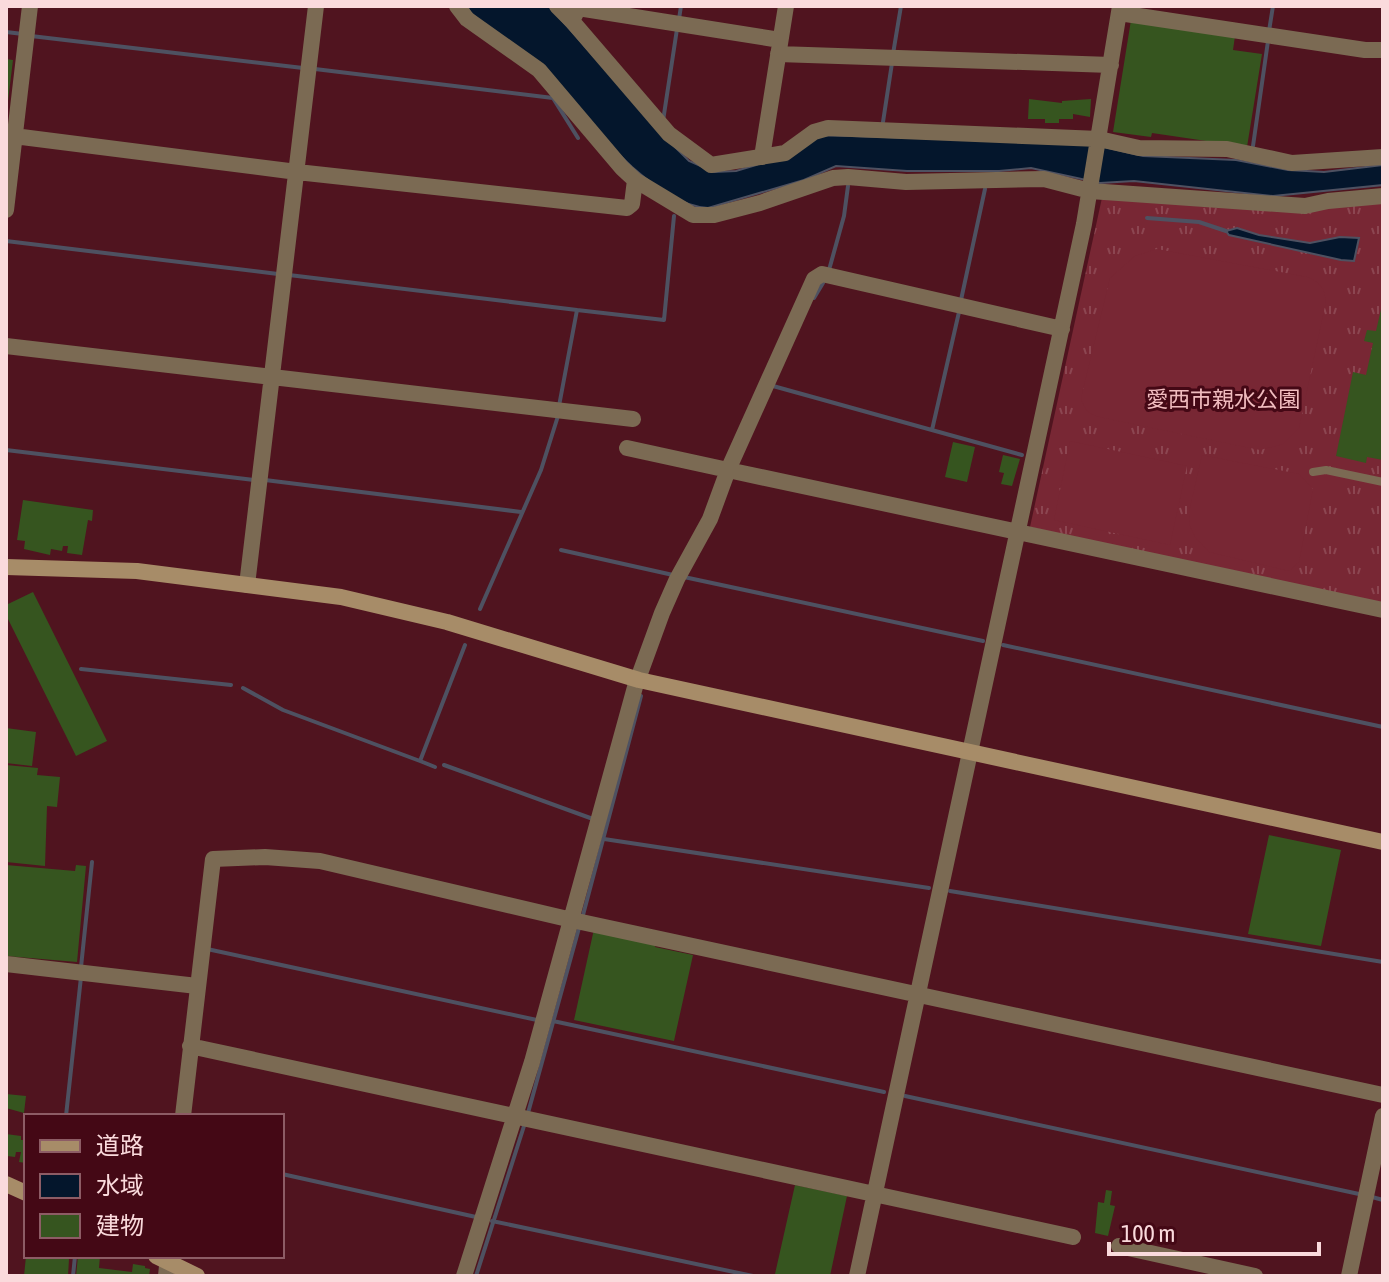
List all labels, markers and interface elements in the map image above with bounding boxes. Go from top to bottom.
park label: 愛西市親水公園 [1146,386,1300,412]
legend [24,1114,284,1258]
text: 道路 [96,1132,144,1159]
text: 水域 [96,1172,144,1199]
scale bar [1109,1206,1319,1256]
text: 建物 [96,1212,144,1239]
text: 100 m [1121,1220,1175,1247]

